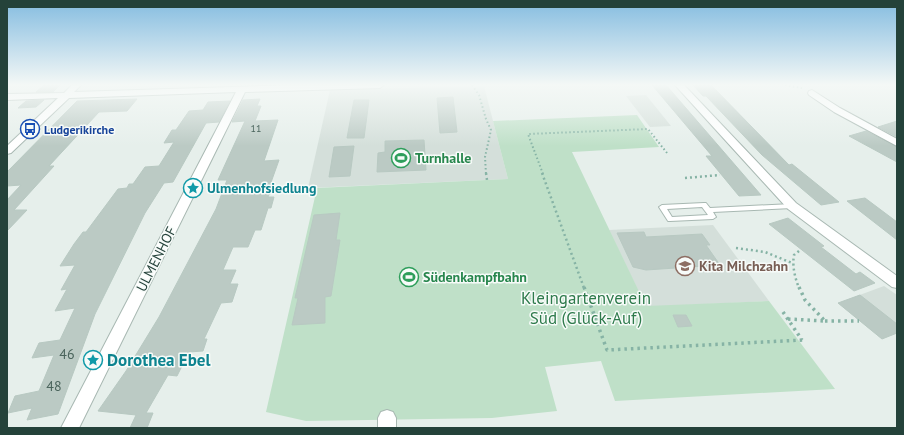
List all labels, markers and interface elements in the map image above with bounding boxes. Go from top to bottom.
bus stop icon: Ludgerikirche [19,118,41,140]
place label: Ludgerikirche [44,122,114,137]
house number: 11 [251,122,261,135]
sports icon: Turnhalle [390,147,412,169]
place label: Turnhalle [415,149,471,167]
place icon: Ulmenhofsiedlung [182,177,204,199]
place label: Ulmenhofsiedlung [207,179,317,197]
street label: ULMENHOF [132,223,180,295]
school or university icon: Kita Milchzahn [674,255,696,277]
place label: Kita Milchzahn [699,257,788,275]
sports icon: Südenkampfbahn [398,266,420,288]
place label: Südenkampfbahn [423,268,527,286]
park label: Kleingartenverein Süd (Glück-Auf) [521,287,651,329]
house number: 46 [59,345,75,363]
place icon: Dorothea Ebel [82,349,104,371]
place label: Dorothea Ebel [107,349,211,371]
house number: 48 [46,377,62,395]

